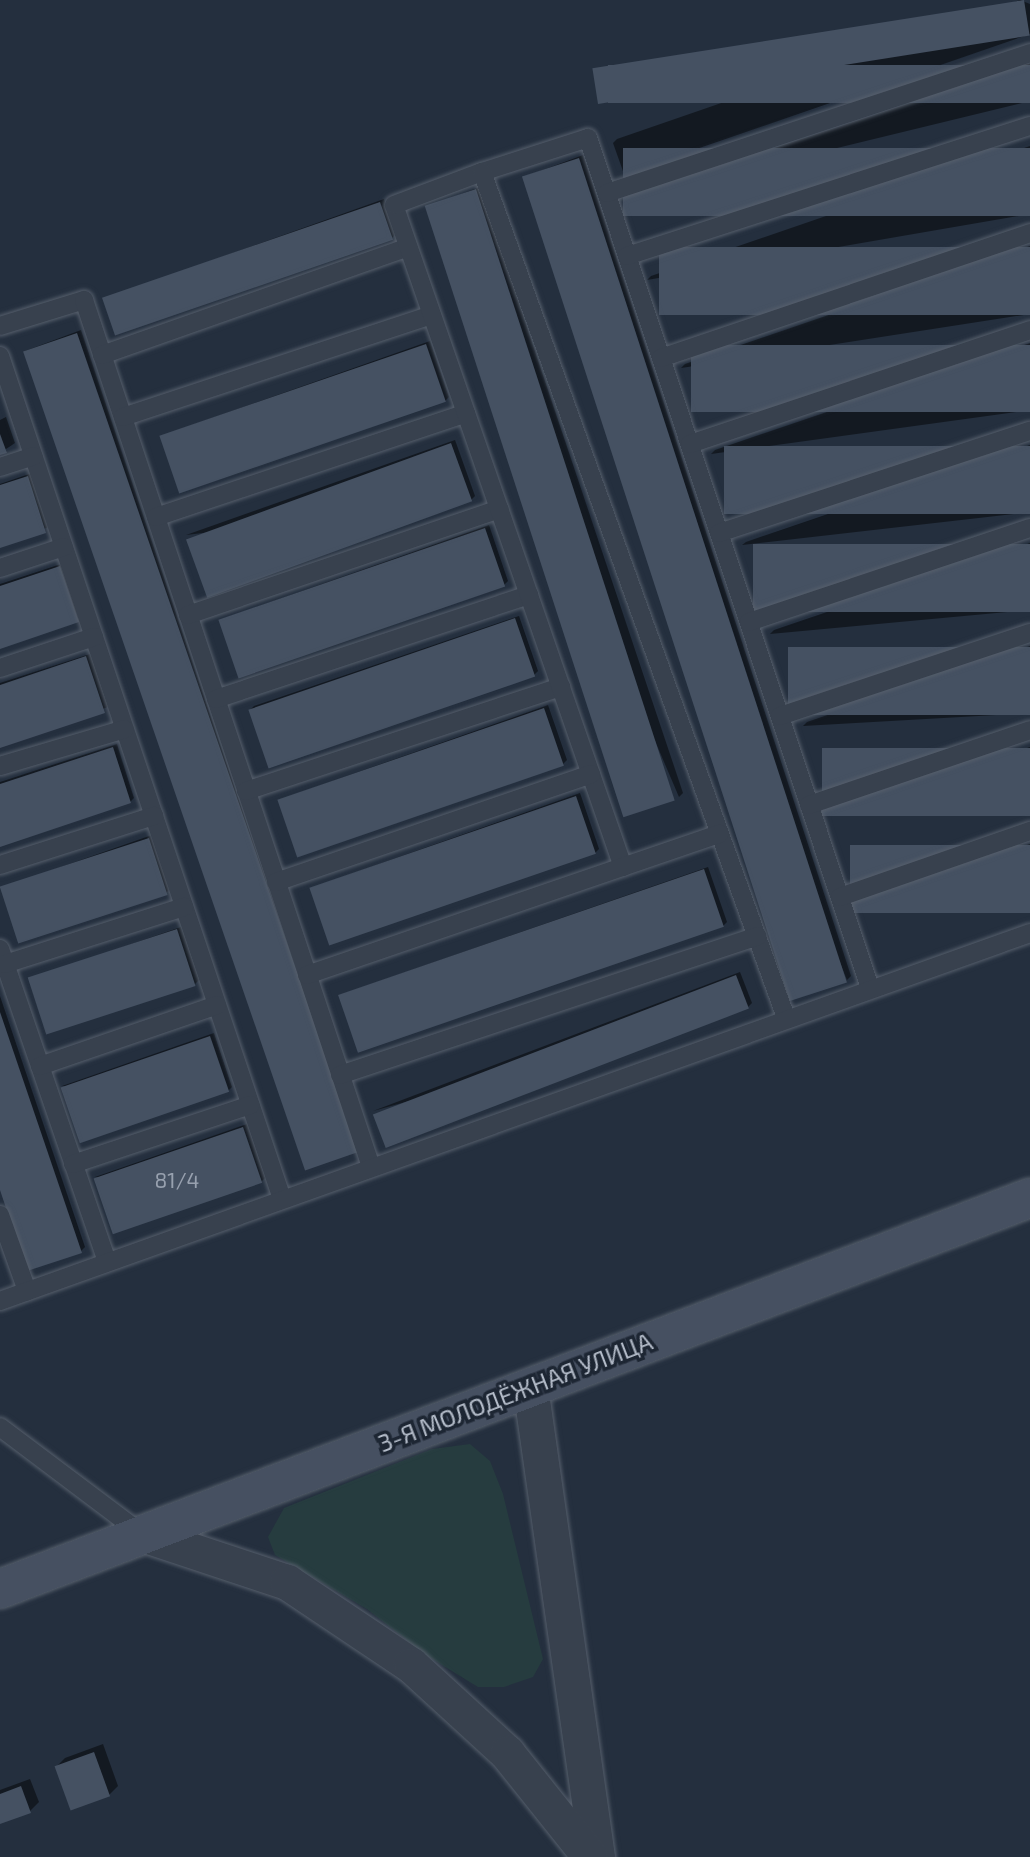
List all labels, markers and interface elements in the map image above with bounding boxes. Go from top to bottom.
house number: 81/4 [155,1167,199,1193]
street label: 3-Я МОЛОДЁЖНАЯ УЛИЦА [374,1326,656,1458]

